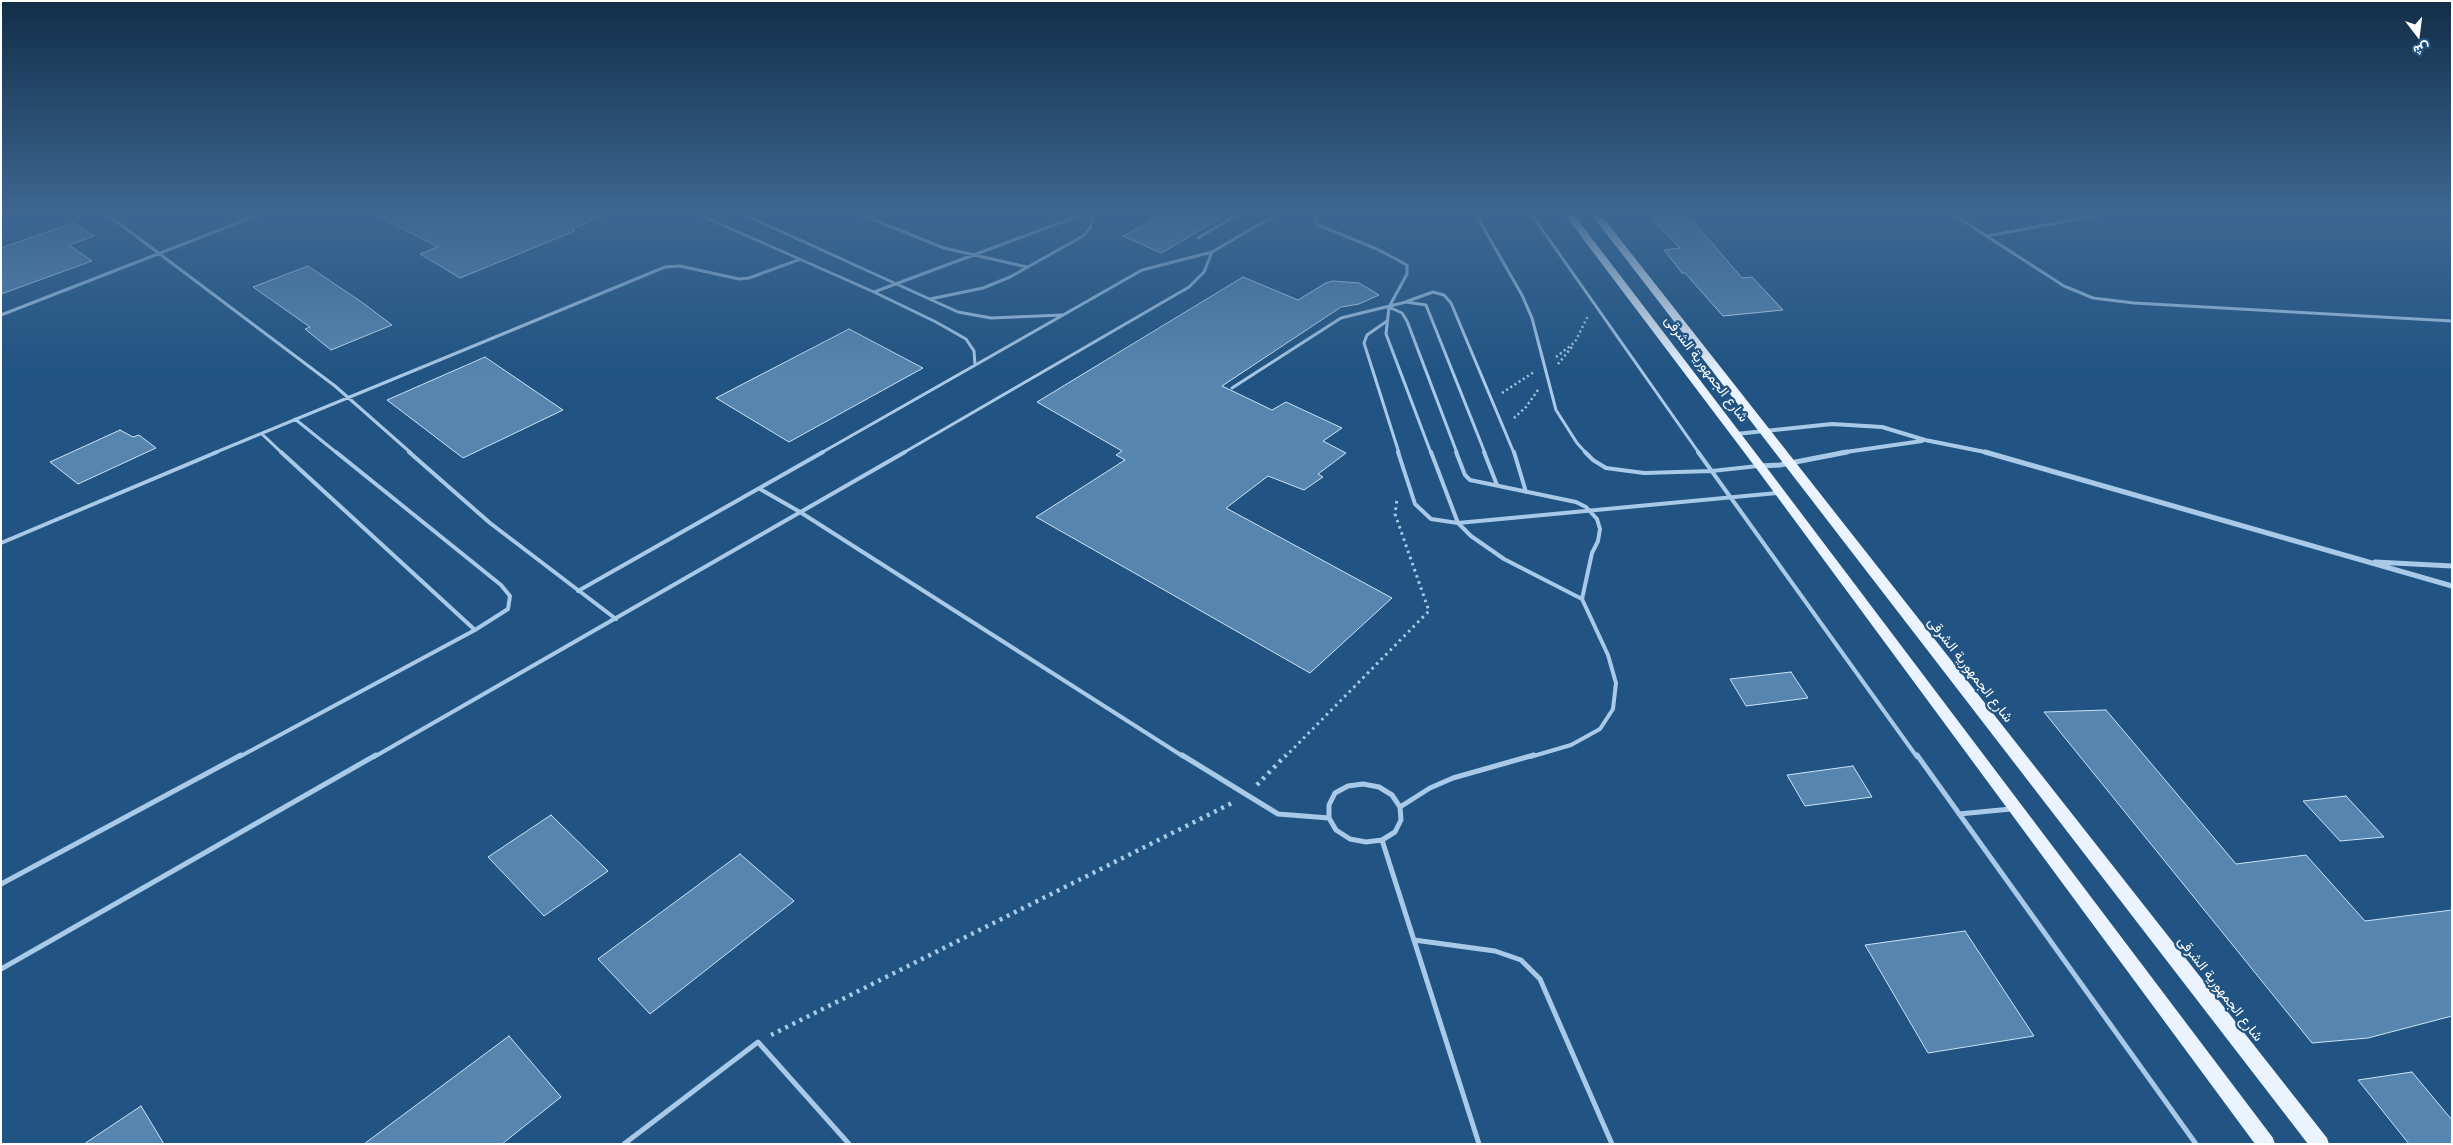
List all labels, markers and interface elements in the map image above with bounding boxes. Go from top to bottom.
north arrow [2393,10,2443,60]
text: ش [2411,39,2433,61]
street label: شارع الجمهورية الشرقى [1660,312,1752,426]
street label: شارع الجمهورية الشرقى [1924,614,2016,726]
street label: شارع الجمهورية الشرقى [2174,933,2266,1045]

